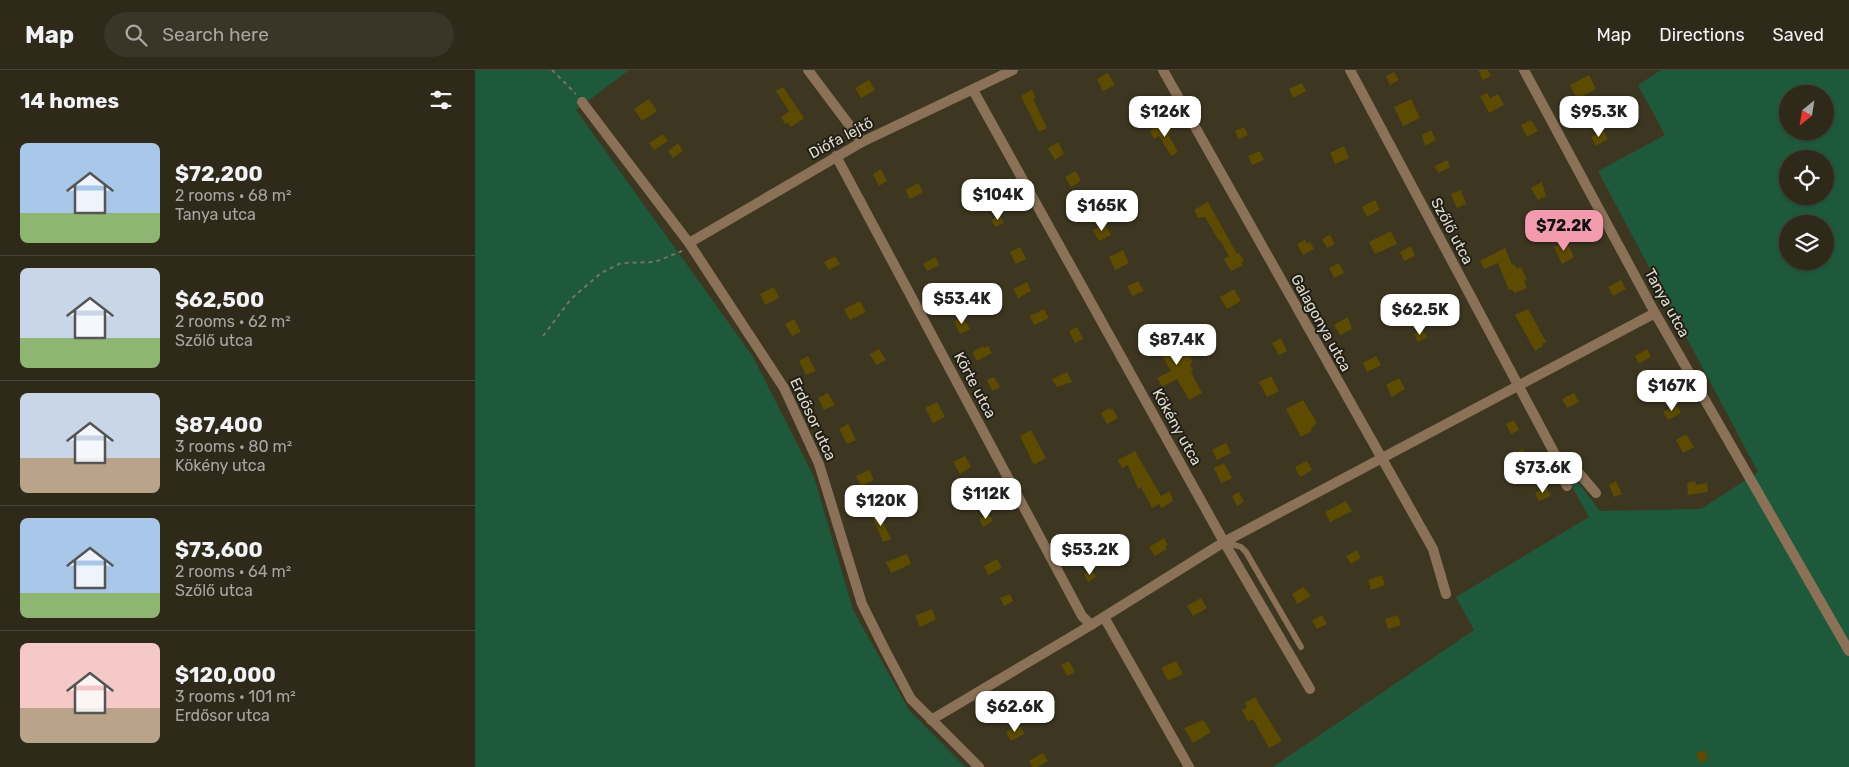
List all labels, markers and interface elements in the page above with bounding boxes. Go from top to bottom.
search box [104,12,454,57]
text: Map [25,21,74,49]
icon: search [122,21,150,49]
text: Search here [162,23,269,46]
text: Map [1596,24,1631,46]
text: Directions [1659,24,1745,46]
text: Saved [1773,24,1824,46]
north arrow [1779,85,1834,140]
map controls [1779,85,1834,270]
icon: filters [427,86,455,114]
text: 14 homes [20,88,119,113]
pin: $126K [1130,96,1200,138]
pin: $95.3K [1558,96,1640,138]
text: $126K [1140,102,1190,121]
text: $95.3K [1571,102,1627,121]
street label: Diófa lejtő [806,114,876,162]
button: locate [1779,150,1834,205]
text: $72,200 [175,161,263,186]
icon: home [60,163,120,223]
pin: $104K [963,178,1033,221]
text: $104K [972,185,1024,204]
text: 2 rooms · 68 m² [175,186,292,205]
pin: $165K [1067,190,1137,232]
street label: Szőlő utca [1427,195,1477,267]
text: $165K [1077,196,1127,215]
text: Tanya utca [175,205,256,224]
pin: $72.2K [1523,210,1605,252]
button: layers [1779,215,1834,270]
text: $72.2K [1536,216,1592,235]
street label: Tanya utca [1641,265,1693,341]
street label: Galagonya utca [1287,271,1355,375]
pin: $53.4K [921,282,1003,325]
text: $62,500 [175,287,264,312]
icon: home [60,288,120,348]
text: $53.4K [933,289,991,308]
pin: $62.5K [1379,294,1461,336]
text: $62.5K [1392,300,1449,319]
text: 2 rooms · 62 m² [175,312,291,331]
pin: $87.4K [1136,324,1218,366]
text: $87.4K [1149,330,1205,349]
text: Szőlő utca [175,331,253,350]
street label: Körte utca [950,349,1000,421]
pin: $167K [1637,370,1707,412]
street label: Erdősor utca [786,375,840,463]
text: $167K [1648,376,1696,395]
street label: Kökény utca [1149,386,1205,468]
text: $87,400 [175,412,263,437]
icon: home [60,413,120,473]
text: 3 rooms · 80 m² [175,437,292,456]
pin: $73.6K [1502,452,1584,494]
text: Kökény utca [175,456,265,475]
text: $73.6K [1515,458,1571,477]
pin: $112K [951,478,1021,520]
pin: $120K [846,484,916,527]
text: $112K [962,484,1010,503]
text: $120K [856,491,906,510]
pin: $53.2K [1049,534,1131,576]
text: $73,600 [175,537,263,562]
icon: home [60,538,120,598]
text: $53.2K [1061,540,1119,559]
text: 2 rooms · 64 m² [175,562,291,581]
text: Szőlő utca [175,581,253,600]
text: $120,000 [175,662,276,687]
icon: home [60,663,120,723]
text: 3 rooms · 101 m² [175,687,296,706]
pin: $62.6K [974,690,1056,733]
text: $62.6K [987,697,1044,716]
text: Erdősor utca [175,706,270,725]

